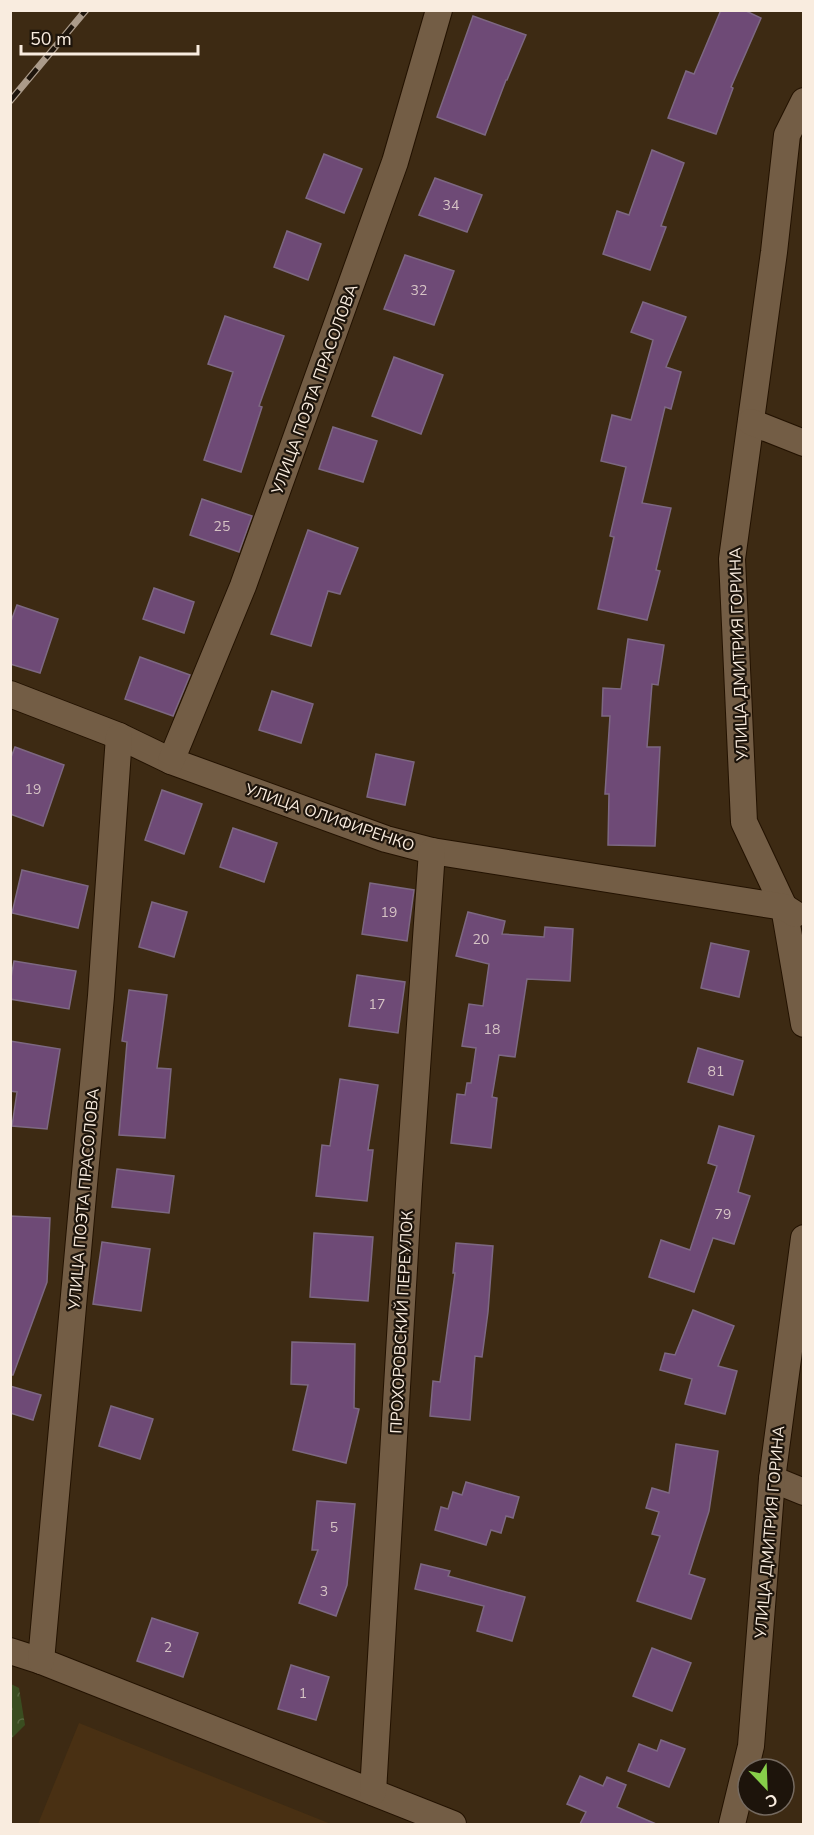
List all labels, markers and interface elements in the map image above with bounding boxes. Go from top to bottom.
scale bar [21,18,198,56]
text: 50 m [30,27,72,51]
house number: 34 [443,196,459,215]
street label: УЛИЦА ПОЭТА ПРАСОЛОВА [266,281,363,499]
house number: 32 [411,281,427,300]
house number: 25 [214,517,230,536]
street label: УЛИЦА ДМИТРИЯ ГОРИНА [724,547,754,762]
street label: УЛИЦА ОЛИФИРЕНКО [241,778,417,857]
house number: 19 [25,780,41,799]
house number: 19 [381,903,397,922]
house number: 20 [473,930,489,949]
house number: 17 [369,995,385,1014]
house number: 18 [484,1020,500,1039]
house number: 81 [708,1062,724,1081]
street label: УЛИЦА ПОЭТА ПРАСОЛОВА [63,1087,105,1312]
house number: 79 [715,1205,731,1224]
street label: ПРОХОРОВСКИЙ ПЕРЕУЛОК [385,1209,419,1434]
street label: УЛИЦА ДМИТРИЯ ГОРИНА [750,1425,790,1640]
house number: 5 [330,1518,338,1537]
house number: 3 [320,1582,328,1601]
house number: 2 [164,1638,172,1657]
house number: 1 [299,1684,307,1703]
north arrow [736,1757,796,1817]
text: С [762,1788,781,1812]

